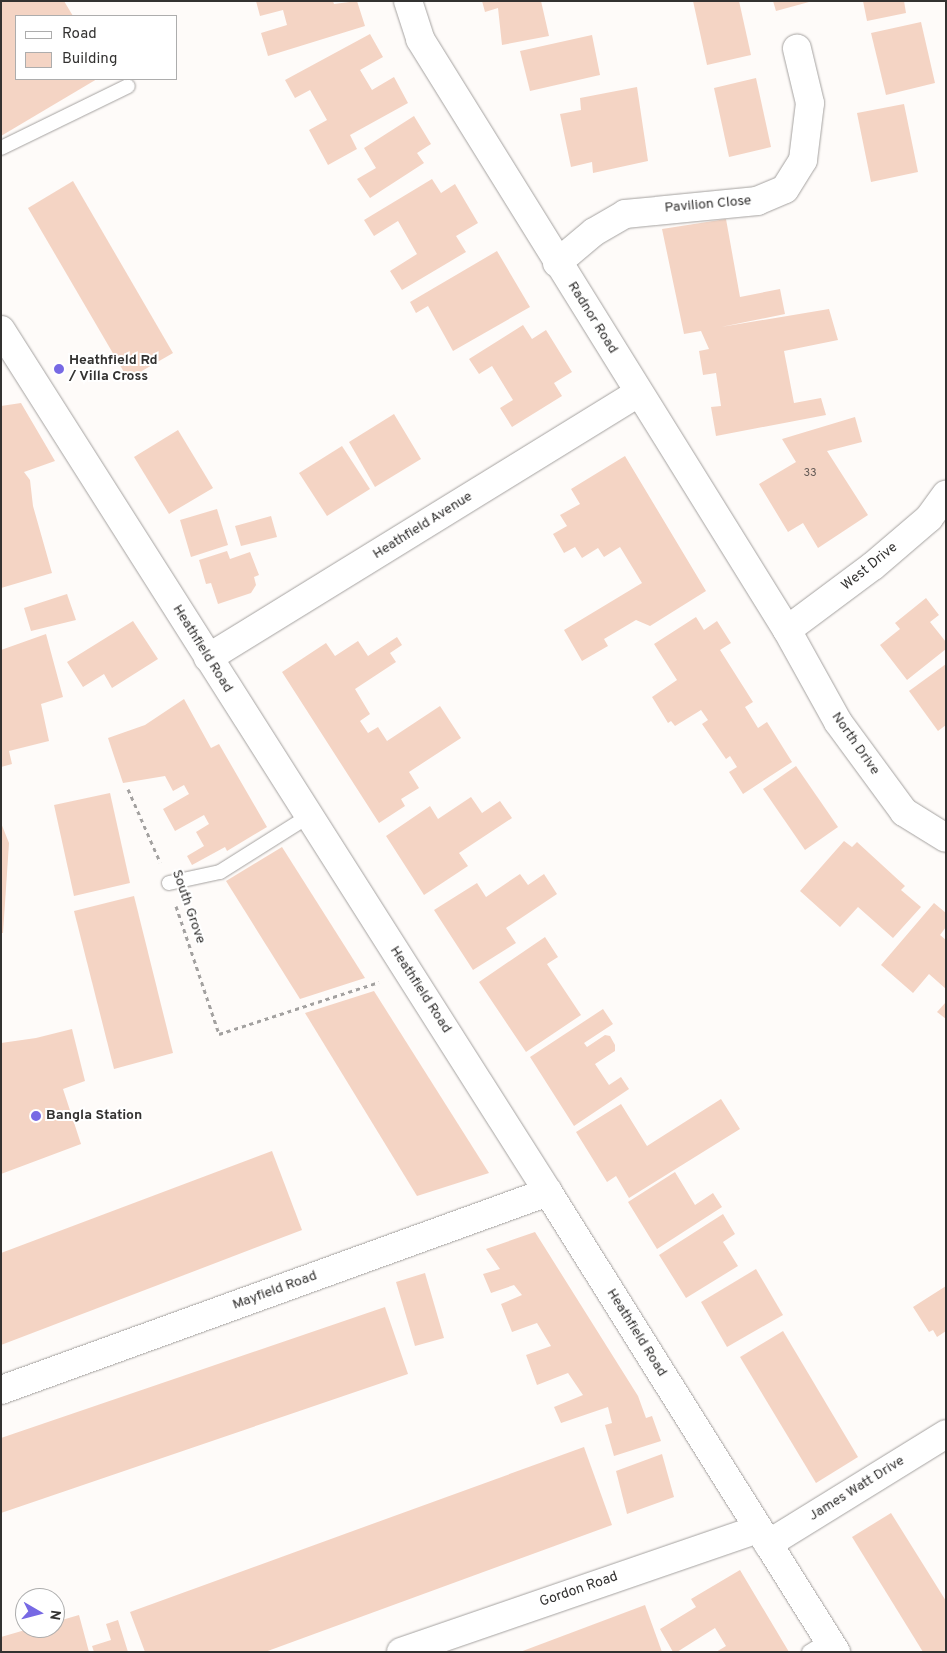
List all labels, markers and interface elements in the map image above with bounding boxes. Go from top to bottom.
legend [15,15,178,80]
text: Road [62,25,97,44]
text: Building [62,50,117,69]
street label: Pavilion Close [664,193,752,217]
street label: Radnor Road [563,279,621,357]
place label: Heathfield Rd / Villa Cross [69,353,158,386]
marker: Heathfield Rd / Villa Cross [53,363,65,375]
house number: 33 [803,466,817,480]
street label: Heathfield Avenue [370,488,476,564]
street label: West Drive [839,539,901,595]
street label: Heathfield Road [168,602,236,696]
street label: North Drive [827,709,883,779]
street label: South Grove [168,868,208,946]
street label: Heathfield Road [386,943,454,1037]
place label: Bangla Station [46,1108,142,1124]
marker: Bangla Station [30,1110,42,1122]
street label: Mayfield Road [231,1268,319,1314]
street label: Heathfield Road [602,1286,670,1380]
street label: James Watt Drive [806,1453,908,1525]
street label: Gordon Road [538,1569,620,1611]
north arrow [15,1588,65,1638]
text: N [45,1609,63,1621]

